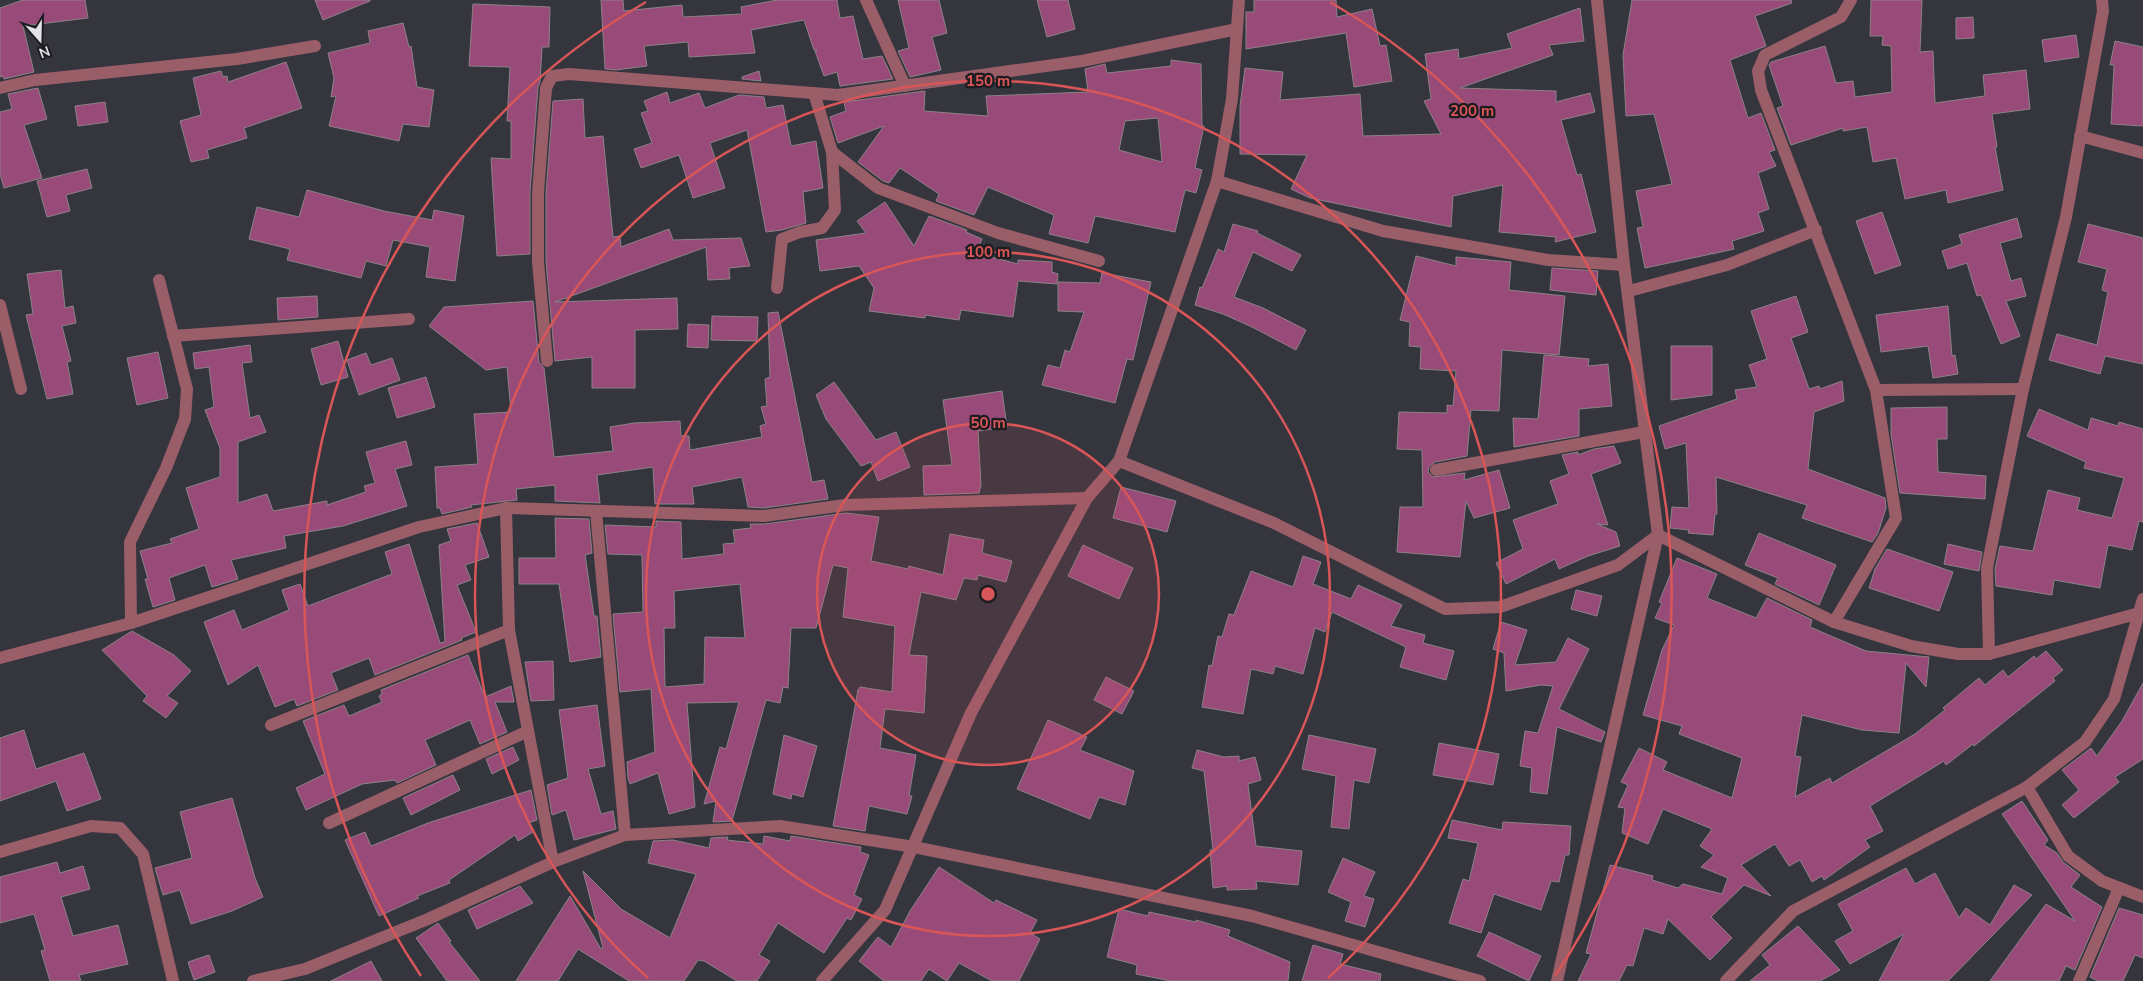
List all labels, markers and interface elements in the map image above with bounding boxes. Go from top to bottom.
north arrow [15,15,65,65]
text: N [36,41,52,62]
text: 150 m [966,71,1010,91]
text: 200 m [1450,101,1494,121]
text: 100 m [966,242,1010,262]
text: 50 m [970,413,1006,433]
centre of rings [979,585,997,603]

